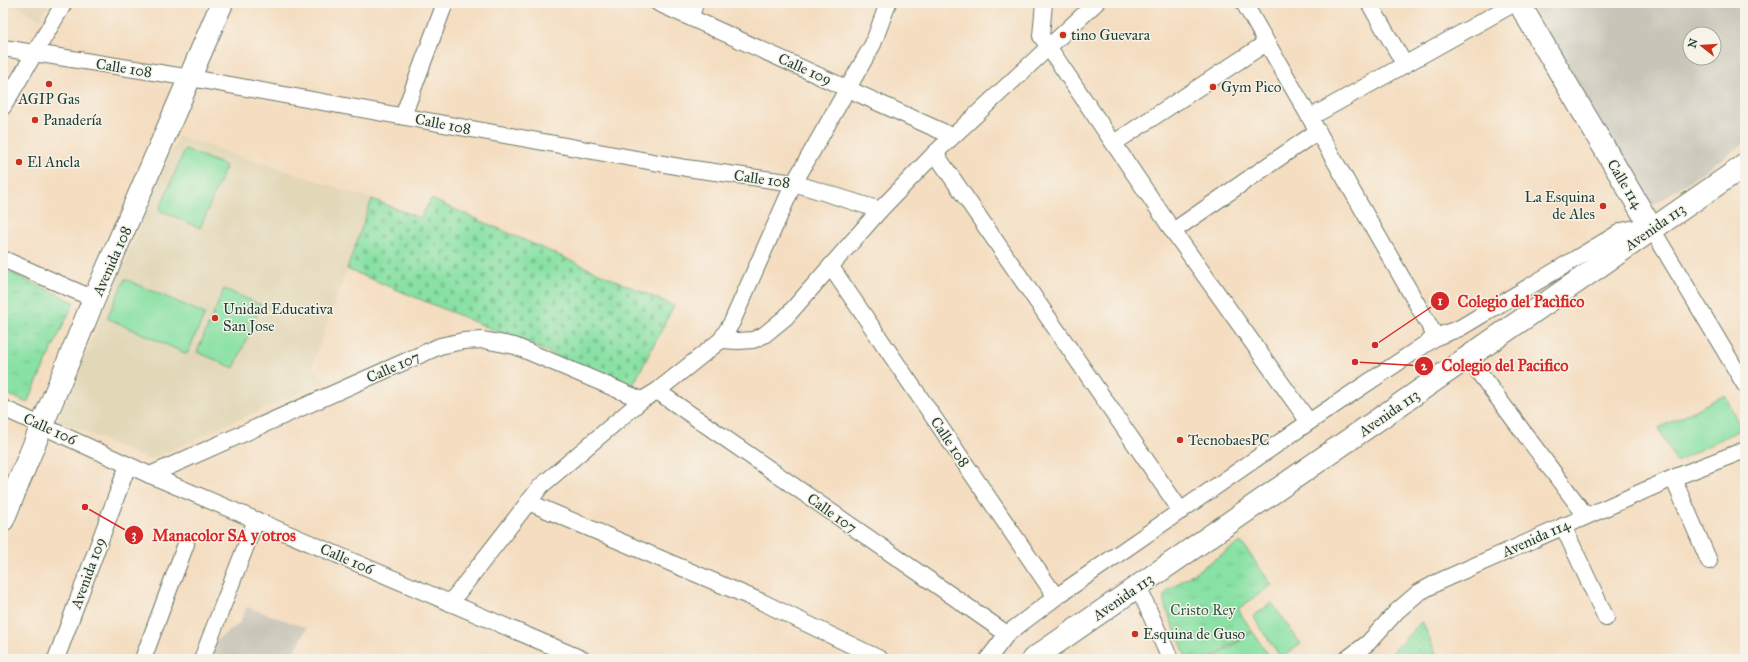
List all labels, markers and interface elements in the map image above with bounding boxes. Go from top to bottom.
place label: tino Guevara [1071,26,1151,44]
north arrow [1682,26,1722,66]
marker: tino Guevara [1058,30,1068,40]
text: N [1685,36,1701,50]
street label: Calle 109 [775,49,835,89]
street label: Calle 108 [95,55,153,81]
place label: Gym Pico [1221,78,1282,96]
marker: AGIP Gas [44,79,54,89]
marker: Gym Pico [1208,82,1218,92]
place label: AGIP Gas [17,90,80,108]
street label: Calle 108 [413,110,473,138]
place label: Panadería [43,111,103,129]
marker: Panadería [30,115,40,125]
place label: El Ancla [27,153,81,171]
street label: Calle 114 [1603,156,1647,212]
marker: El Ancla [14,157,24,167]
street label: Calle 108 [733,166,791,192]
place label: La Esquina de Ales [1524,188,1596,223]
street label: Avenida 113 [1620,200,1689,255]
marker: La Esquina de Ales [1598,201,1608,211]
street label: Avenida 108 [88,223,135,300]
callout: Colegio del Pacìfico [1430,287,1593,315]
text: Colegio del Pacìfico [1458,292,1584,312]
text: 1 [1438,294,1443,308]
place label: Unidad Educativa San Jose [223,300,334,336]
marker: Unidad Educativa San Jose [210,313,220,323]
street label: Calle 107 [363,347,423,387]
callout: Colegio del Pacifico [1414,352,1577,380]
text: Colegio del Pacifico [1442,356,1568,376]
text: 2 [1421,359,1428,373]
street label: Avenida 113 [1354,386,1423,441]
street label: Calle 106 [21,409,81,449]
street label: Calle 108 [927,413,973,471]
place label: TecnobaesPC [1188,431,1269,449]
marker: TecnobaesPC [1175,435,1185,445]
street label: Calle 107 [804,489,860,537]
street label: Avenida 114 [1498,515,1573,561]
callout: Manacolor SA y otros [124,521,303,549]
text: Manacolor SA y otros [152,526,296,546]
text: 3 [132,528,137,543]
street label: Avenida 109 [66,535,109,612]
street label: Calle 106 [318,540,378,579]
street label: Avenida 113 [1088,570,1157,625]
park label: Cristo Rey [1170,601,1237,619]
place label: Esquina de Guso [1143,625,1246,644]
marker: Esquina de Guso [1130,629,1140,639]

